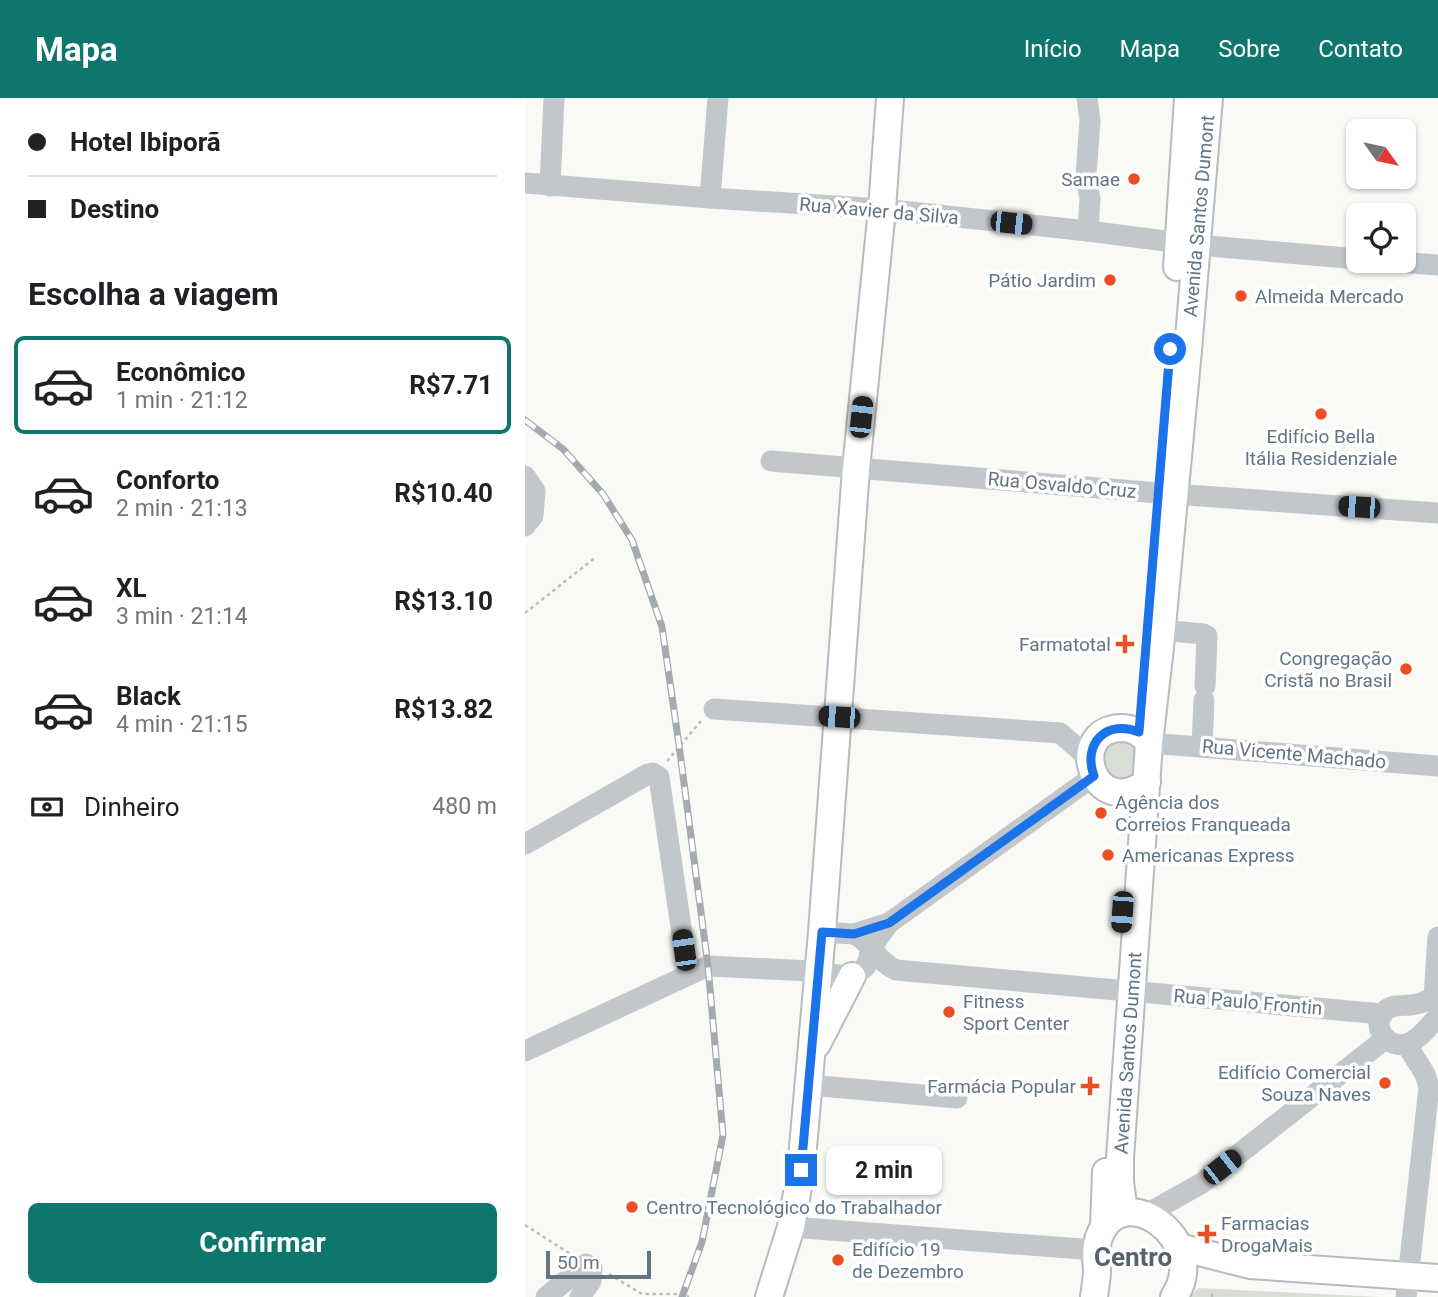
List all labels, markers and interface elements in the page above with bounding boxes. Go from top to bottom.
text: Mapa [35,30,118,69]
text: Início [1024,35,1082,63]
text: Mapa [1120,35,1180,63]
text: Sobre [1218,35,1280,63]
text: Contato [1318,35,1403,63]
street label: Avenida Santos Dumont [1179,114,1219,318]
north arrow [1346,119,1416,189]
map controls [1346,119,1416,273]
text: Hotel Ibiporã [70,127,221,157]
place label: Samae [1061,168,1120,191]
marker: Samae [1126,171,1142,187]
street label: Rua Xavier da Silva [798,193,960,229]
text: Destino [70,194,159,224]
button: locate [1346,203,1416,273]
car [990,210,1033,236]
place label: Pátio Jardim [988,269,1096,292]
marker: Pátio Jardim [1102,272,1118,288]
text: Escolha a viagem [28,275,279,313]
place label: Almeida Mercado [1255,285,1404,308]
marker: Almeida Mercado [1233,288,1249,304]
route start [1154,333,1186,365]
icon: car [32,354,95,417]
text: Econômico [116,357,245,387]
text: R$7.71 [409,370,493,400]
text: 1 min · 21:12 [116,387,248,414]
car [849,395,874,439]
marker: Edifício Bella Itália Residenziale [1313,406,1329,422]
place label: Edifício Bella Itália Residenziale [1245,425,1397,470]
icon: car [32,462,95,525]
text: Conforto [116,465,220,495]
street label: Rua Osvaldo Cruz [987,467,1137,503]
text: R$10.40 [394,478,493,508]
text: 2 min · 21:13 [116,495,248,522]
car [1338,495,1381,519]
icon: car [32,570,95,633]
text: XL [116,573,147,603]
text: R$13.10 [394,586,493,616]
text: 3 min · 21:14 [116,603,248,630]
place label: Farmatotal [1019,633,1111,656]
marker: Farmatotal [1117,636,1133,652]
place label: Congregação Cristã no Brasil [1264,647,1392,692]
marker: Congregação Cristã no Brasil [1398,661,1414,677]
icon: car [32,678,95,741]
text: Black [116,681,181,711]
text: R$13.82 [394,694,493,724]
car [818,705,861,729]
text: 4 min · 21:15 [116,711,248,738]
street label: Rua Vicente Machado [1201,734,1387,774]
icon: cash [28,788,66,826]
place label: Agência dos Correios Franqueada [1115,791,1291,836]
text: Dinheiro [84,792,180,822]
text: 480 m [432,793,497,820]
marker: Agência dos Correios Franqueada [1093,805,1109,821]
place label: Americanas Express [1122,844,1295,867]
marker: Americanas Express [1100,847,1116,863]
car [1111,890,1134,934]
car [671,928,698,972]
street label: Avenida Santos Dumont [1109,951,1147,1155]
street label: Rua Paulo Frontin [1173,984,1323,1020]
place label: Fitness Sport Center [963,990,1070,1035]
marker: Fitness Sport Center [941,1004,957,1020]
place label: Edifício Comercial Souza Naves [1218,1061,1371,1106]
place label: Farmácia Popular [927,1075,1077,1098]
marker: Edifício Comercial Souza Naves [1377,1075,1393,1091]
marker: Farmácia Popular [1082,1078,1098,1094]
callout: 2 min [825,1146,941,1194]
car [1199,1146,1246,1188]
route end [785,1154,817,1186]
text: 2 min [855,1157,913,1184]
place label: Centro Tecnológico do Trabalhador [646,1196,942,1219]
marker: Centro Tecnológico do Trabalhador [624,1199,640,1215]
button: Confirmar [28,1203,497,1283]
place label: Farmacias DrogaMais [1221,1212,1313,1257]
marker: Farmacias DrogaMais [1199,1226,1215,1242]
place label: Edifício 19 de Dezembro [852,1238,964,1283]
district label: Centro [1094,1242,1172,1272]
scale bar [546,1248,651,1280]
text: 50 m [557,1251,600,1274]
marker: Edifício 19 de Dezembro [830,1252,846,1268]

